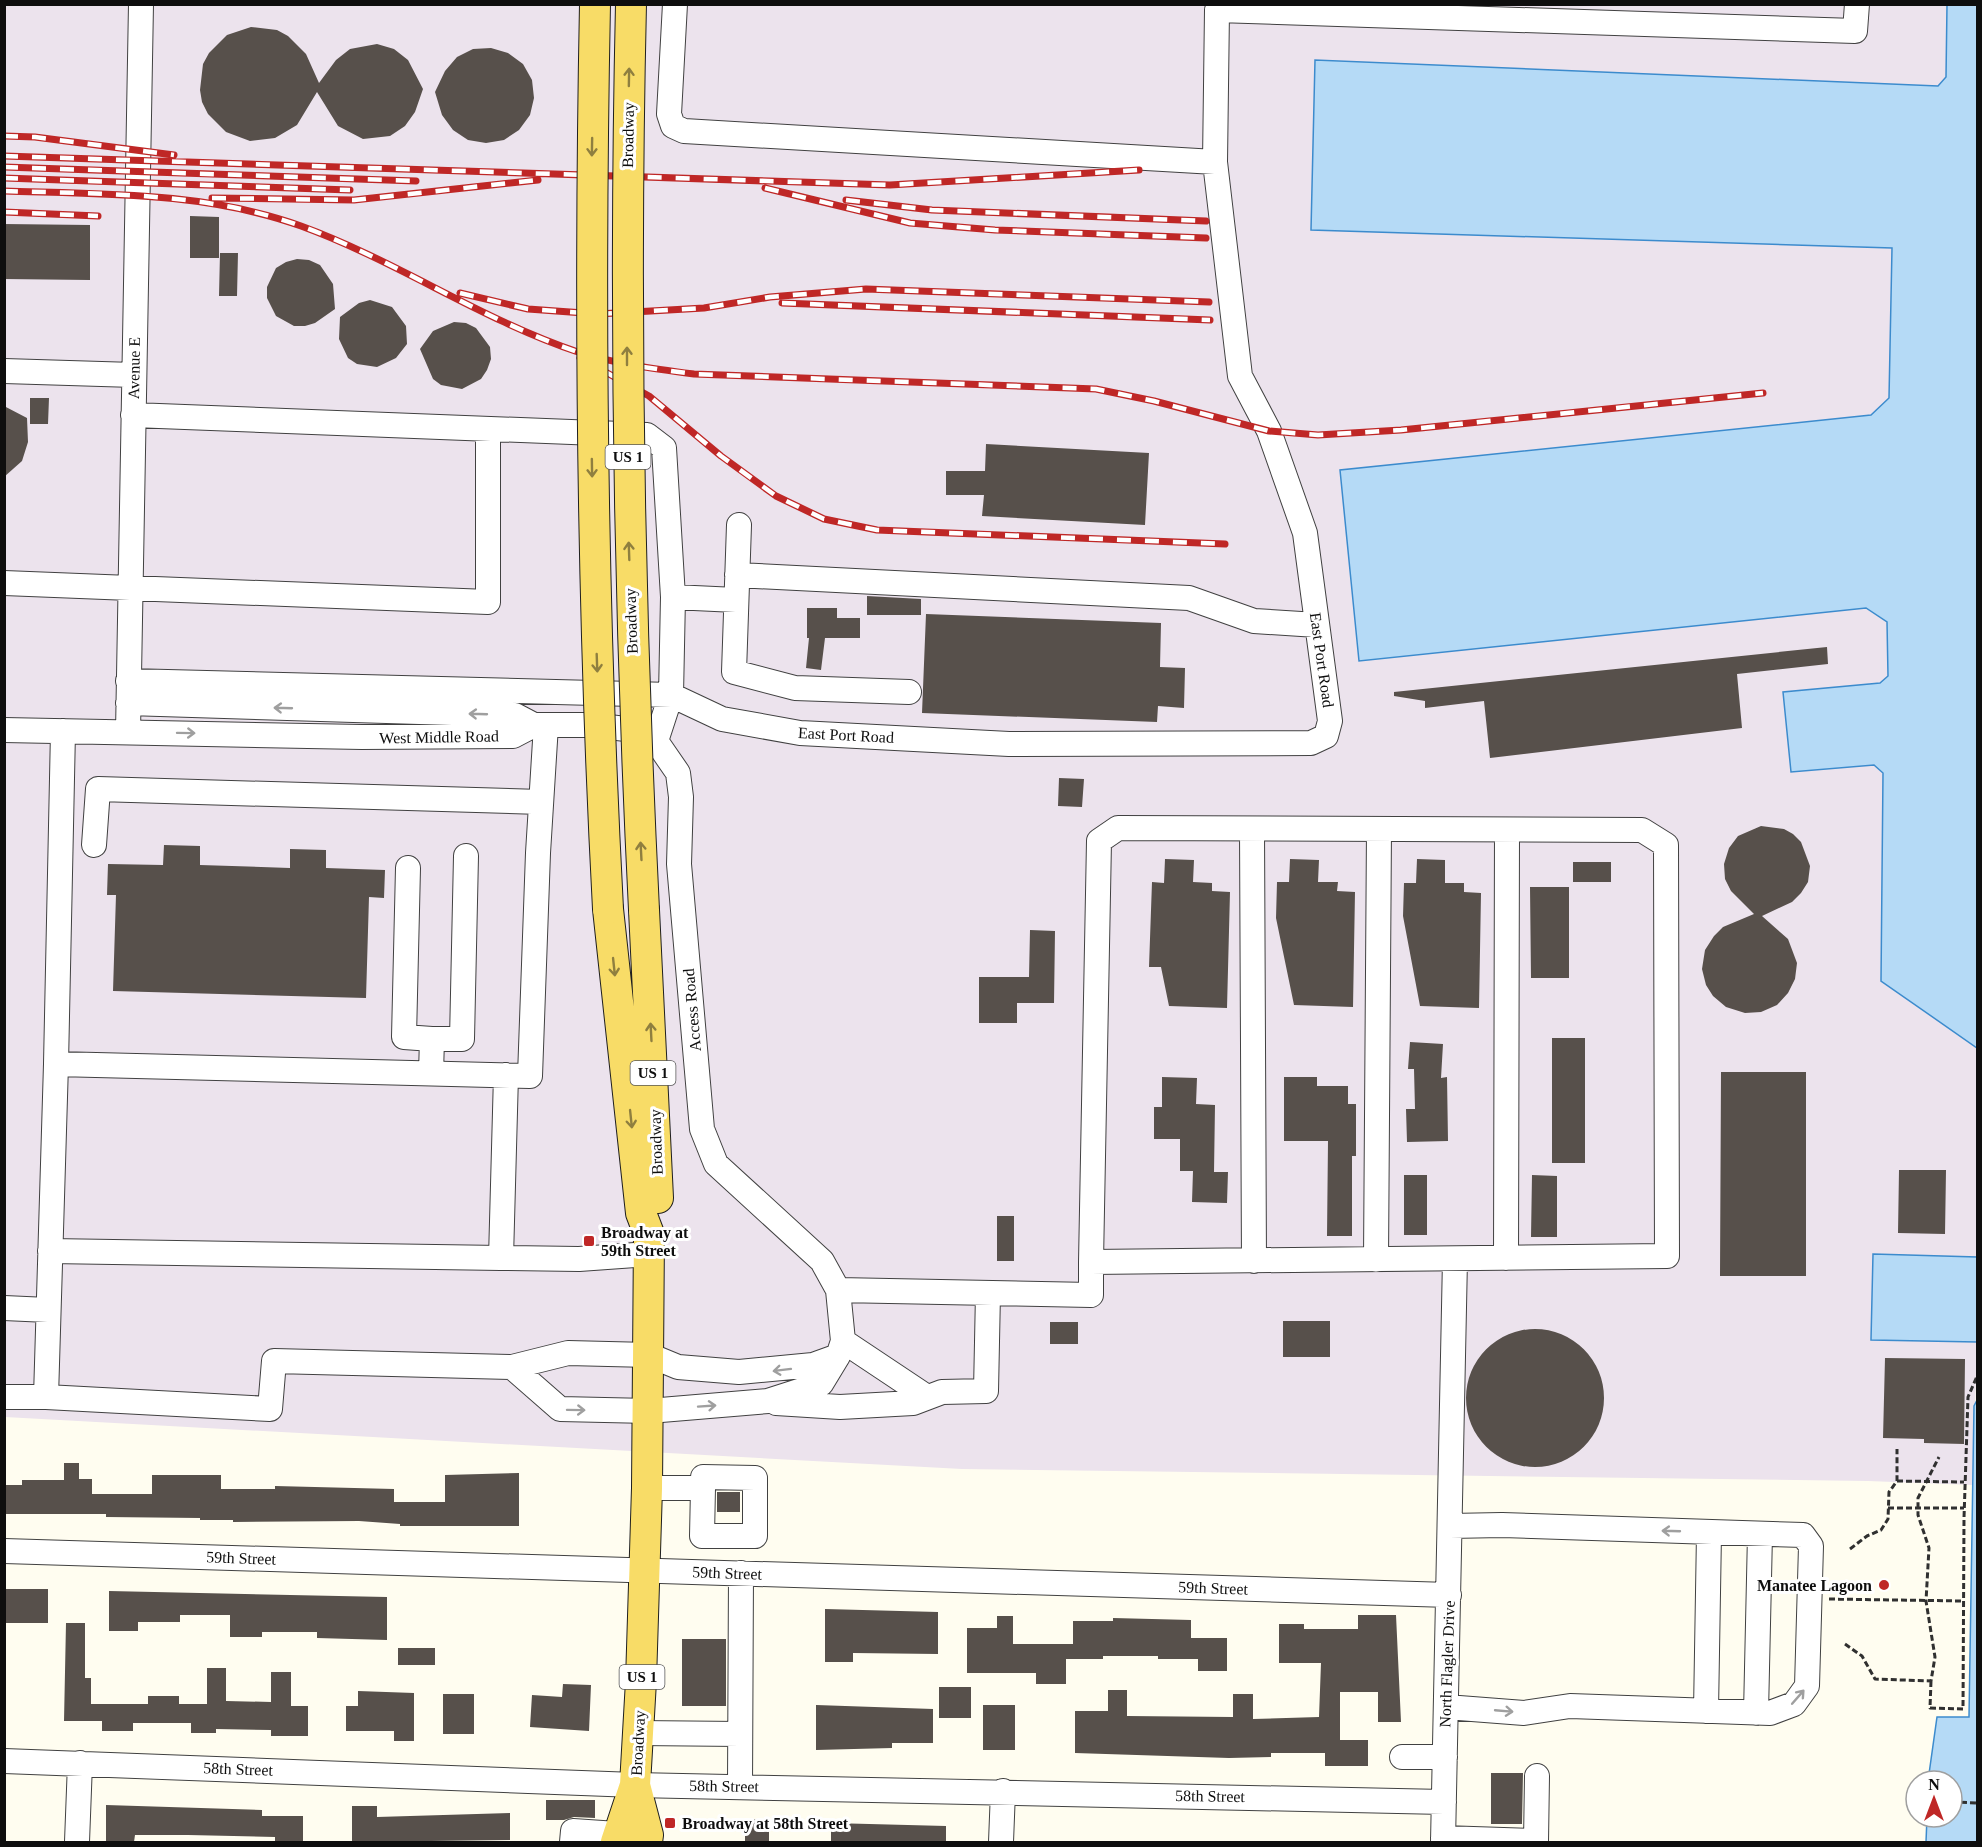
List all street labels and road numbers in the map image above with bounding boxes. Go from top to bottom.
street label: Broadway [619,102,638,168]
street label: Avenue E [125,337,143,399]
road number: US 1 [606,445,650,469]
street label: Broadway [621,588,642,654]
street label: East Port Road [1307,611,1337,709]
street label: East Port Road [798,724,894,746]
street label: West Middle Road [379,727,499,747]
street label: Access Road [680,968,704,1052]
road number: US 1 [630,1061,676,1085]
street label: Broadway [646,1109,667,1175]
street label: 59th Street [206,1548,277,1568]
street label: 59th Street [692,1563,763,1583]
street label: 59th Street [1178,1578,1249,1598]
street label: North Flagler Drive [1436,1600,1459,1728]
road number: US 1 [620,1665,664,1689]
street label: Broadway [628,1710,649,1776]
street label: 58th Street [203,1759,274,1779]
street label: 58th Street [689,1777,760,1795]
street label: 58th Street [1175,1787,1246,1805]

